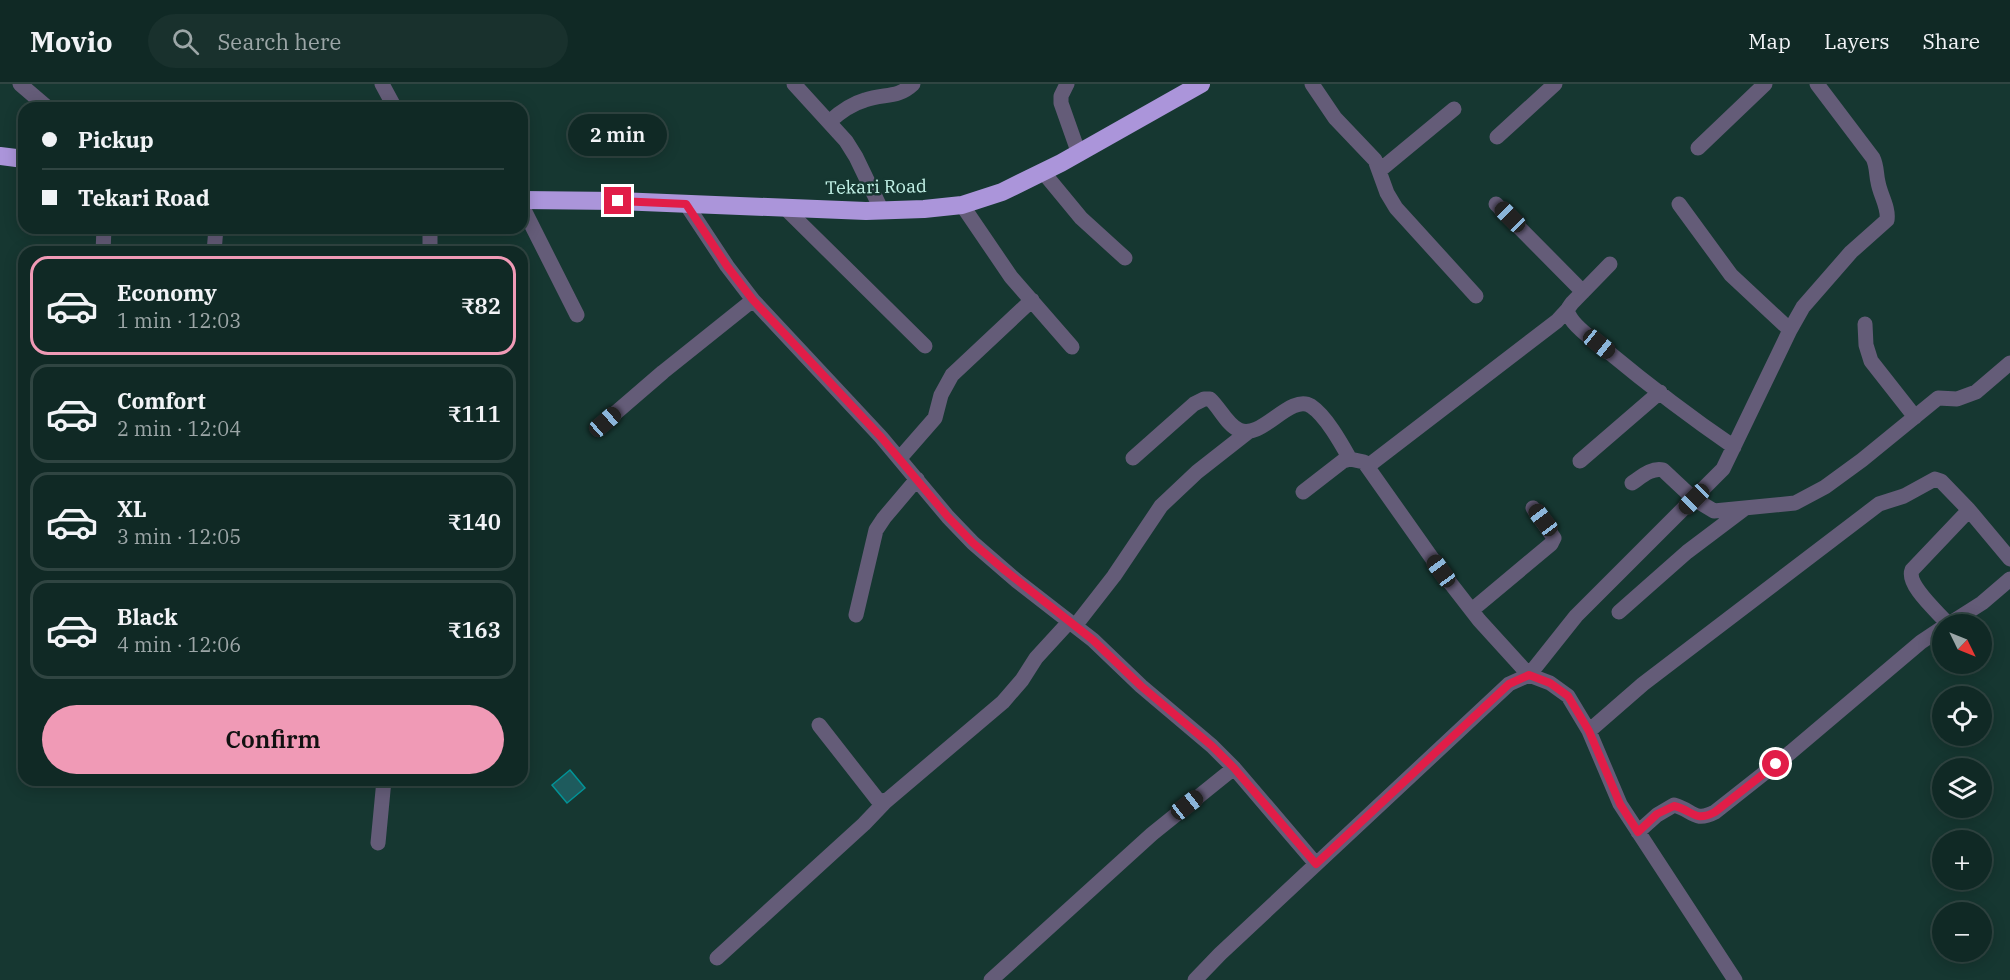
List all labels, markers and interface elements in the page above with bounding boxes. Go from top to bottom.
search box [148,14,568,68]
text: Movio [30,23,112,60]
icon: search [169,25,202,58]
text: Search here [217,27,341,56]
text: Map [1748,27,1791,55]
text: Layers [1824,27,1890,55]
text: Share [1923,27,1980,55]
callout: 2 min [568,114,668,156]
text: 2 min [590,121,645,148]
text: Pickup [78,125,154,154]
street label: Tekari Road [825,174,927,199]
text: Tekari Road [78,183,210,212]
route end [604,187,631,214]
car [1491,198,1529,236]
text: Economy [117,278,217,307]
icon: car [45,279,99,333]
text: ₹82 [461,291,501,320]
text: 1 min · 12:03 [117,307,241,334]
car [1579,326,1619,362]
text: Comfort [117,386,206,415]
icon: car [45,387,99,441]
text: ₹111 [448,399,501,428]
car [586,403,624,441]
text: 2 min · 12:04 [117,415,241,442]
car [1675,480,1713,518]
text: XL [117,494,147,523]
icon: car [45,495,99,549]
car [1525,500,1561,540]
text: ₹140 [448,507,501,536]
text: 3 min · 12:05 [117,523,241,550]
car [1423,551,1459,591]
text: Black [117,602,178,631]
icon: car [45,603,99,657]
north arrow [1932,614,1992,674]
map controls [1932,614,1992,962]
text: ₹163 [448,615,501,644]
text: 4 min · 12:06 [117,631,241,658]
button: locate [1932,686,1992,746]
button: Confirm [42,705,504,774]
route start [1762,750,1789,777]
button: layers [1932,758,1992,818]
car [1167,787,1207,823]
button: + [1932,830,1992,890]
button: − [1932,902,1992,962]

